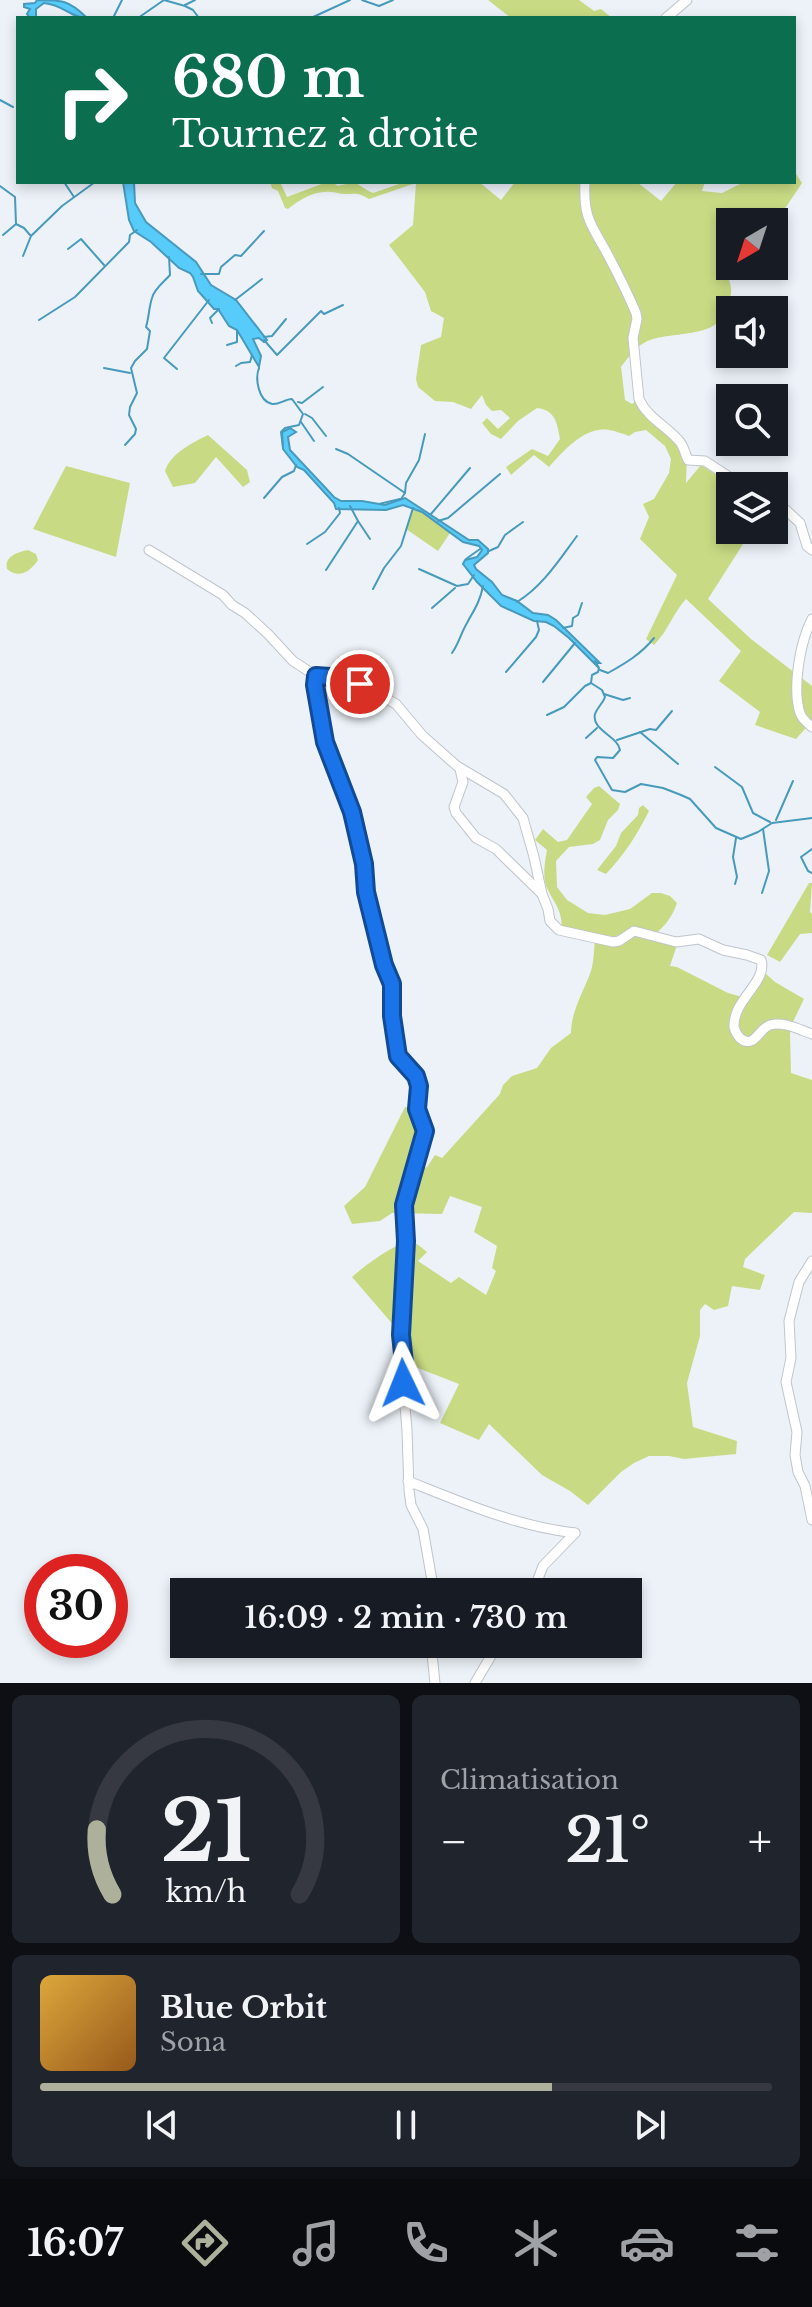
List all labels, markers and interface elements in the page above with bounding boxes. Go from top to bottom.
text: 680 m [172,43,364,112]
icon: right [40,48,144,152]
text: Tournez à droite [172,112,479,157]
north arrow [716,208,788,280]
map controls [716,208,788,544]
button: sound [716,296,788,368]
button: search [716,384,788,456]
button: layers [716,472,788,544]
pin [326,650,394,718]
icon: arrive [338,662,382,706]
position arrow [361,1341,445,1425]
speed limit sign: 30 [24,1554,128,1658]
text: 16:09 · 2 min · 730 m [244,1599,568,1636]
text: Climatisation [440,1764,619,1796]
text: 21 [161,1780,251,1883]
text: 21° [565,1804,650,1878]
text: − [440,1814,468,1869]
text: + [748,1814,772,1869]
text: km/h [165,1874,247,1910]
text: Blue Orbit [160,1989,327,2026]
text: Sona [160,2026,226,2058]
icon: previous [140,2103,184,2147]
icon: pause [384,2103,428,2147]
icon: next [628,2103,672,2147]
icon: directions [177,2215,233,2271]
icon: music [288,2215,344,2271]
icon: phone [398,2215,454,2271]
icon: climate [508,2215,564,2271]
icon: car [619,2215,675,2271]
icon: filters [729,2215,785,2271]
text: 16:07 [27,2221,123,2266]

